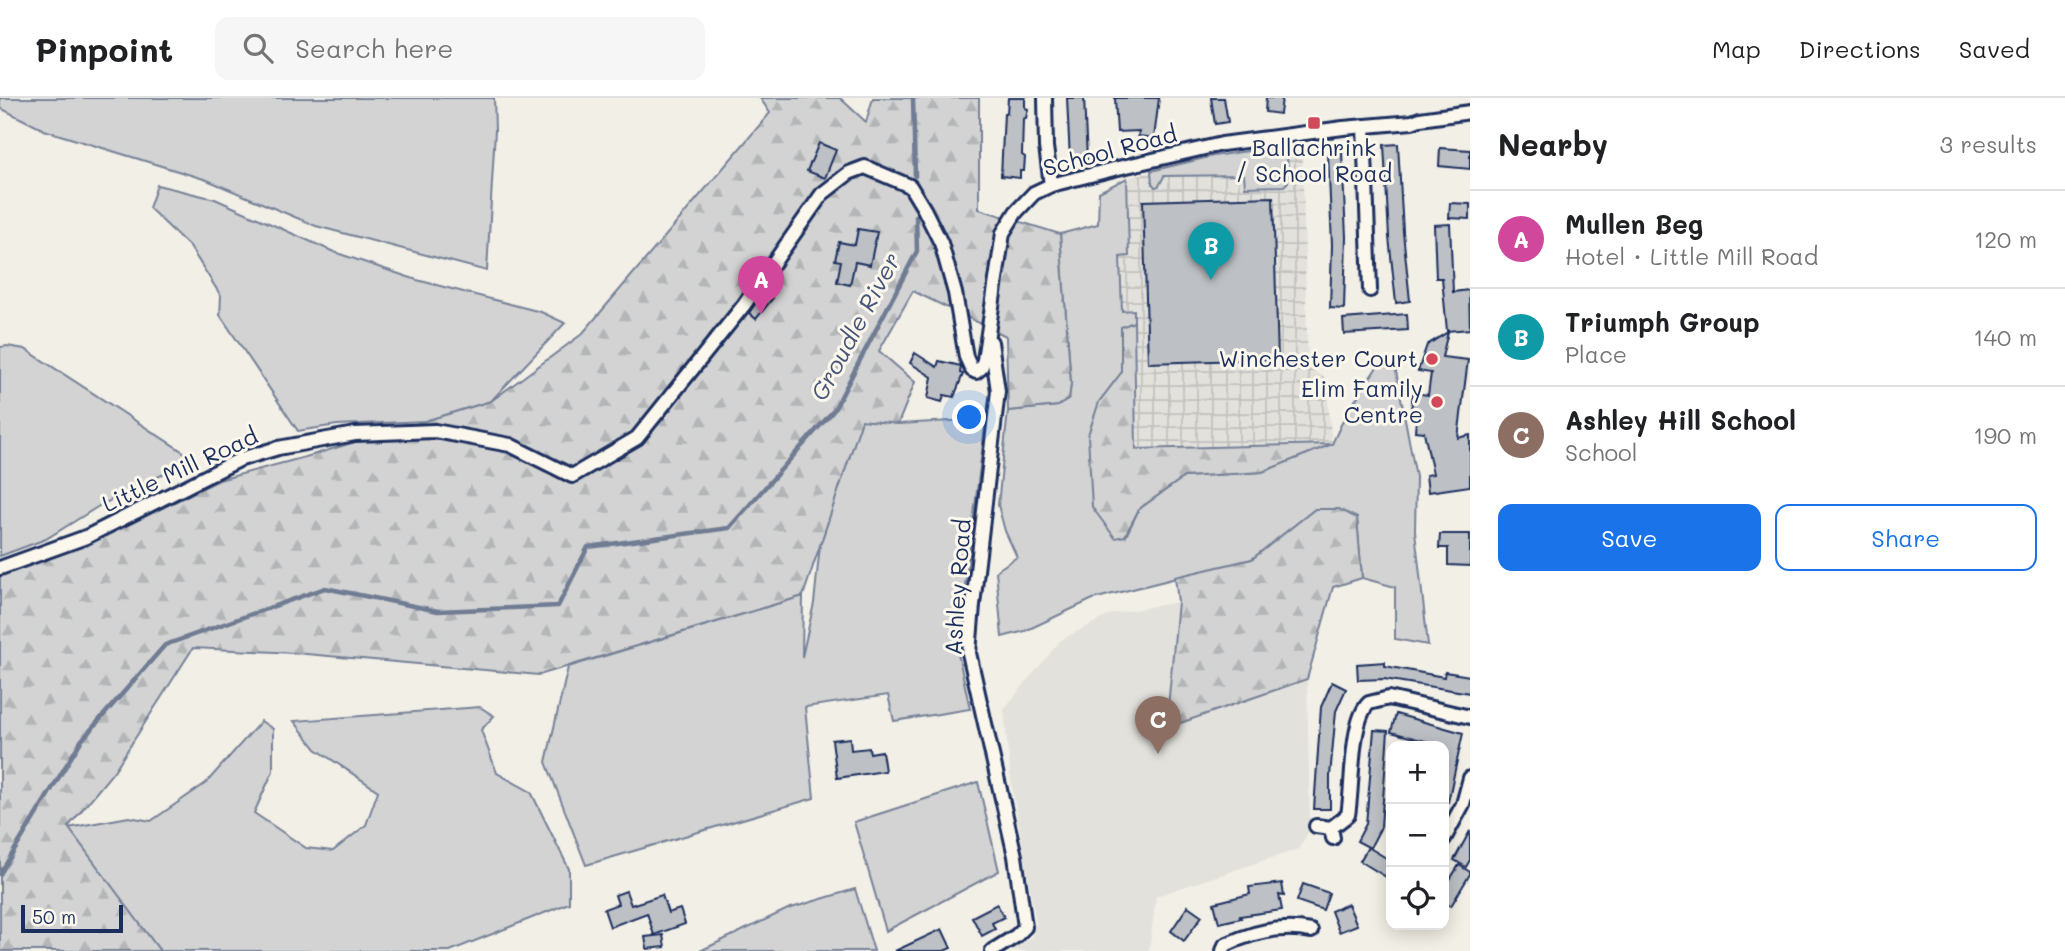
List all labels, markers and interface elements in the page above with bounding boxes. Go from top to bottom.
search box [215,17,705,80]
text: Pinpoint [35,27,173,70]
icon: search [239,29,277,67]
text: Search here [295,31,453,65]
text: Map [1712,33,1761,64]
text: Directions [1799,33,1921,64]
text: Saved [1959,33,2030,64]
marker: Ballachrink / School Road [1306,115,1322,131]
street label: School Road [1040,118,1180,182]
text: Nearby [1498,124,1608,164]
text: 3 results [1940,129,2037,159]
place label: Ballachrink / School Road [1236,132,1392,188]
text: Mullen Beg [1565,207,1703,241]
pin: B [1188,222,1234,280]
text: A [1513,224,1529,254]
text: 120 m [1974,224,2037,254]
text: Hotel · Little Mill Road [1565,241,1818,271]
water label: Groudle River [803,247,907,406]
pin: A [738,256,784,314]
text: Triumph Group [1565,305,1760,339]
text: B [1513,322,1529,352]
text: 140 m [1973,322,2037,352]
text: Place [1565,339,1627,369]
place label: Winchester Court [1219,343,1418,373]
marker: Winchester Court [1424,351,1440,367]
place label: Elim Family Centre [1301,373,1423,429]
marker: Elim Family Centre [1429,394,1445,410]
your location [952,400,986,434]
text: Ashley Hill School [1565,403,1796,437]
street label: Little Mill Road [97,420,262,518]
text: C [1512,420,1530,450]
text: 190 m [1973,420,2037,450]
text: School [1565,437,1638,467]
button: Save [1498,504,1761,571]
button: Share [1775,504,2037,571]
street label: Ashley Road [937,518,977,656]
pin: C [1135,696,1181,754]
map controls [1386,741,1449,930]
button: + [1386,741,1449,804]
button: − [1386,804,1449,867]
button: locate [1386,867,1449,930]
scale bar [21,902,122,934]
text: 50 m [32,904,76,929]

